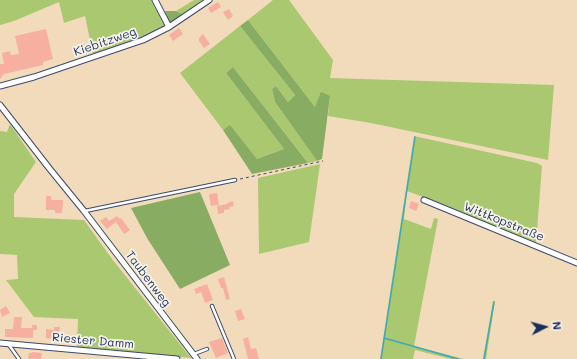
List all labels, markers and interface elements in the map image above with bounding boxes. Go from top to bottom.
street label: Kiebitzweg [72,25,138,59]
street label: Wittkopstraße [462,199,546,245]
street label: Taubenweg [122,248,174,310]
north arrow [525,307,565,347]
text: N [550,321,565,331]
street label: Riester Damm [52,330,134,352]

